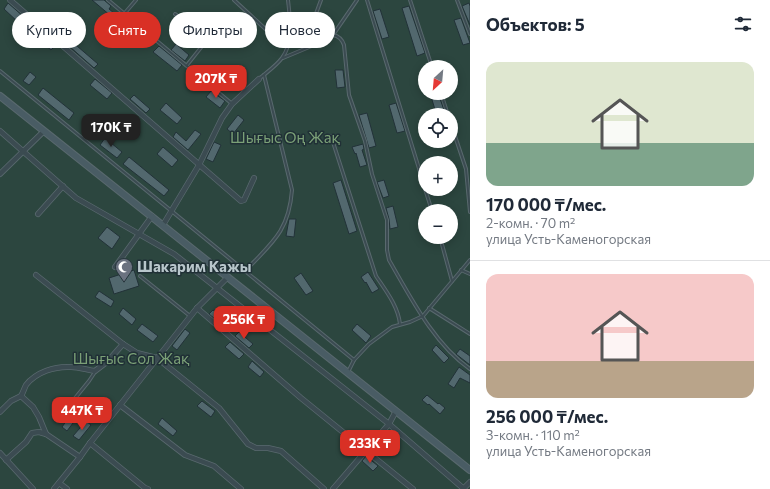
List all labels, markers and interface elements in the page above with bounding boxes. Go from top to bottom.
chip: Купить [12,12,86,48]
chip: Снять [94,12,161,48]
chip: Фильтры [169,12,257,48]
chip: Новое [265,12,335,48]
icon: filters [732,13,754,35]
text: Объектов: 5 [486,14,585,35]
north arrow [418,60,458,100]
map controls [418,60,458,244]
pin: 207K ₸ [183,65,249,99]
text: 207K ₸ [195,70,237,86]
icon: home [584,88,656,160]
button: locate [418,108,458,148]
pin: 170K ₸ [78,114,144,148]
text: 170K ₸ [90,119,132,135]
park label: Шығыс Оң Жақ [230,128,341,146]
button: + [418,156,458,196]
text: 170 000 ₸/мес. [486,194,606,215]
button: − [418,204,458,244]
text: 2-комн. · 70 m² [486,215,575,231]
text: улица Усть-Каменогорская [486,231,651,247]
mosque icon: Шакарим Кажы [114,257,134,282]
place label: Шакарим Кажы [137,257,251,275]
icon: home [584,300,656,372]
pin: 256K ₸ [211,306,277,340]
text: 256K ₸ [223,311,265,327]
park label: Шығыс Сол Жақ [73,349,190,367]
pin: 447K ₸ [49,397,115,431]
text: 447K ₸ [61,402,103,418]
text: 256 000 ₸/мес. [486,406,608,427]
text: 3-комн. · 110 m² [486,427,580,443]
pin: 233K ₸ [337,430,403,464]
text: 233K ₸ [349,435,391,451]
text: улица Усть-Каменогорская [486,443,651,459]

